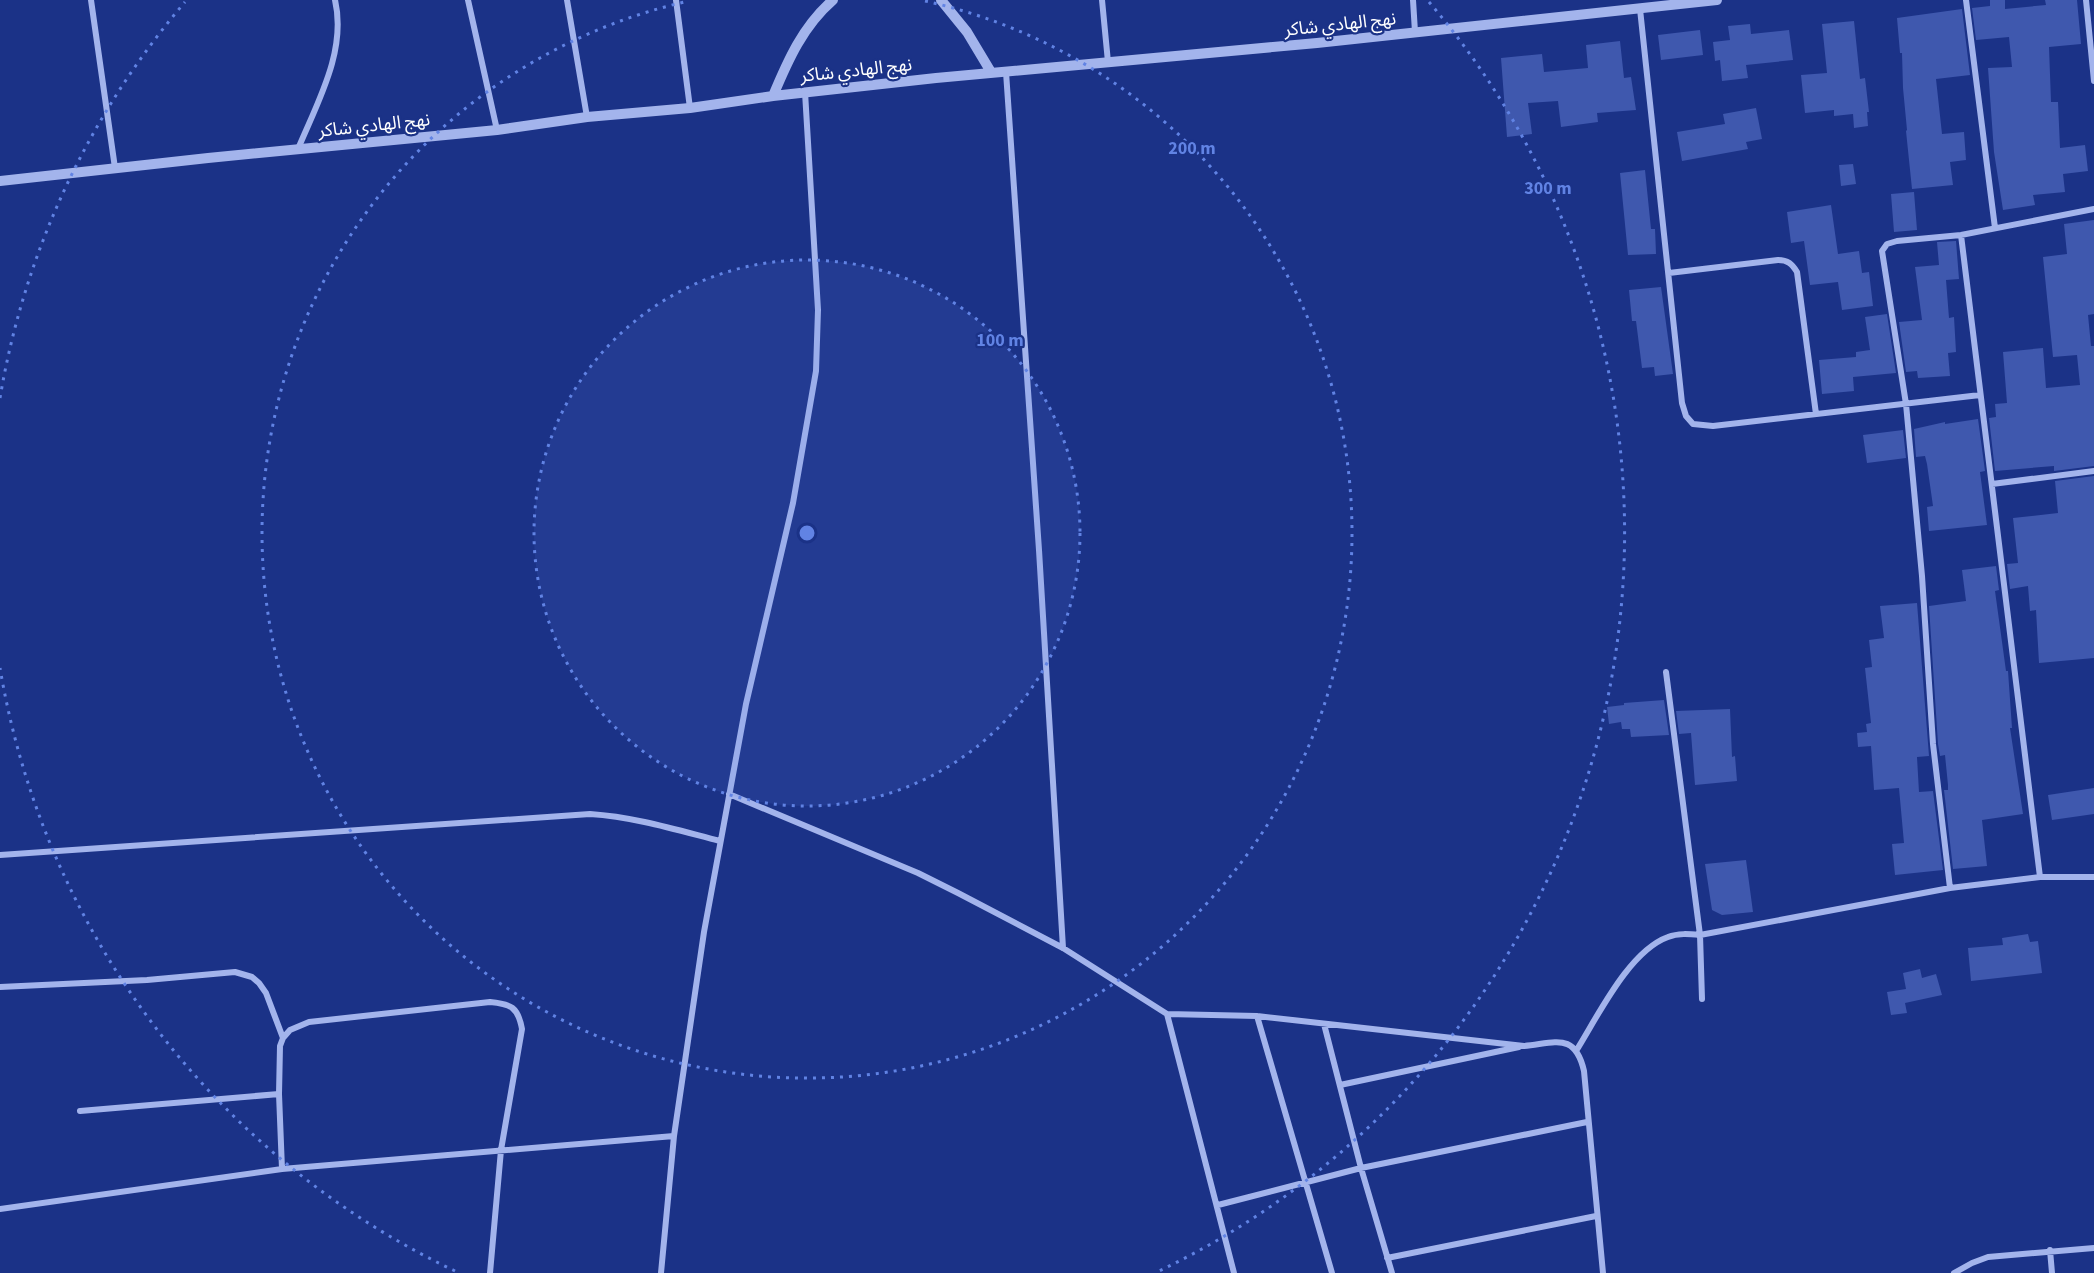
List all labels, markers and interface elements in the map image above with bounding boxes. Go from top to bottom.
street label: نهج الهادي شاكر [1282,6,1397,43]
street label: نهج الهادي شاكر [798,52,913,89]
street label: نهج الهادي شاكر [316,107,431,144]
text: 200 m [1168,136,1216,161]
text: 300 m [1524,176,1572,201]
text: 100 m [976,328,1024,353]
centre of rings [797,523,817,543]

